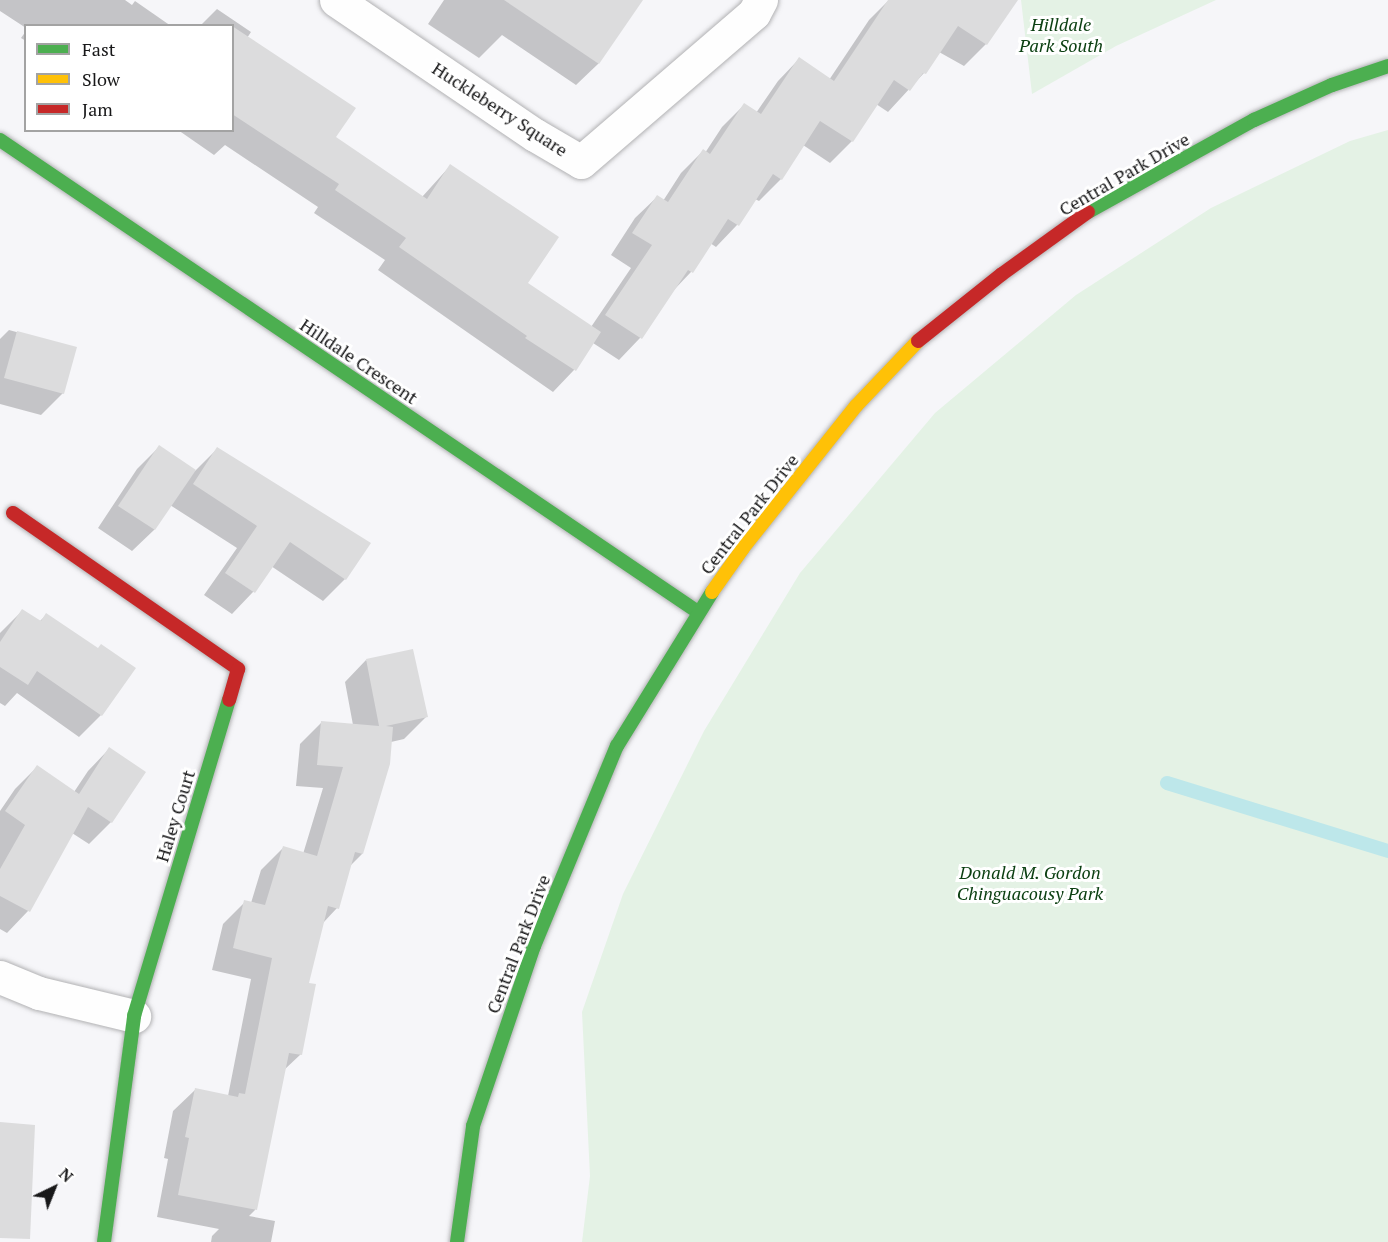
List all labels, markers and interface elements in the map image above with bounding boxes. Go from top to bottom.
park label: Hilldale Park South [1019,14,1103,57]
legend [24,24,234,132]
text: Fast [82,37,115,61]
street label: Huckleberry Square [428,57,572,161]
text: Slow [82,67,120,91]
text: Jam [82,97,113,121]
street label: Central Park Drive [1055,128,1193,220]
street label: Hilldale Crescent [296,314,422,408]
street label: Central Park Drive [695,450,803,578]
street label: Haley Court [151,767,199,865]
park label: Donald M. Gordon Chinguacousy Park [957,862,1103,904]
street label: Central Park Drive [482,872,554,1016]
north arrow [24,1158,84,1218]
text: N [54,1163,78,1187]

